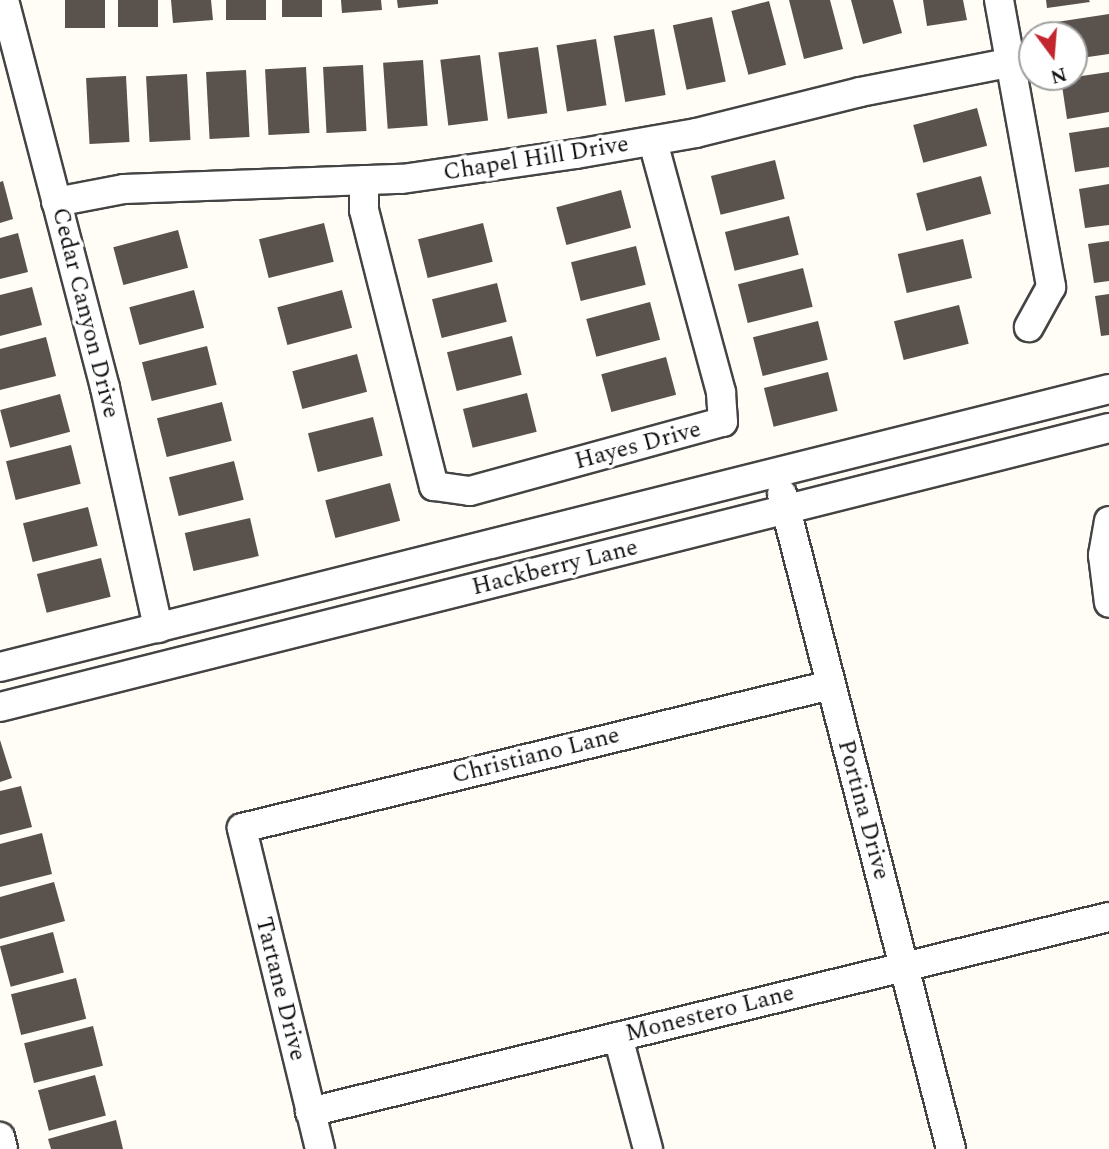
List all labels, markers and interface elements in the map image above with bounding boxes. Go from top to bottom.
north arrow [1018,21,1088,91]
text: N [1047,59,1070,91]
street label: Chapel Hill Drive [441,130,631,188]
street label: Cedar Canyon Drive [45,205,125,421]
street label: Hayes Drive [572,415,704,477]
street label: Hackberry Lane [469,533,641,603]
street label: Christiano Lane [449,721,623,791]
street label: Portina Drive [830,737,896,883]
street label: Tartane Drive [248,914,312,1064]
street label: Monestero Lane [623,979,797,1049]

